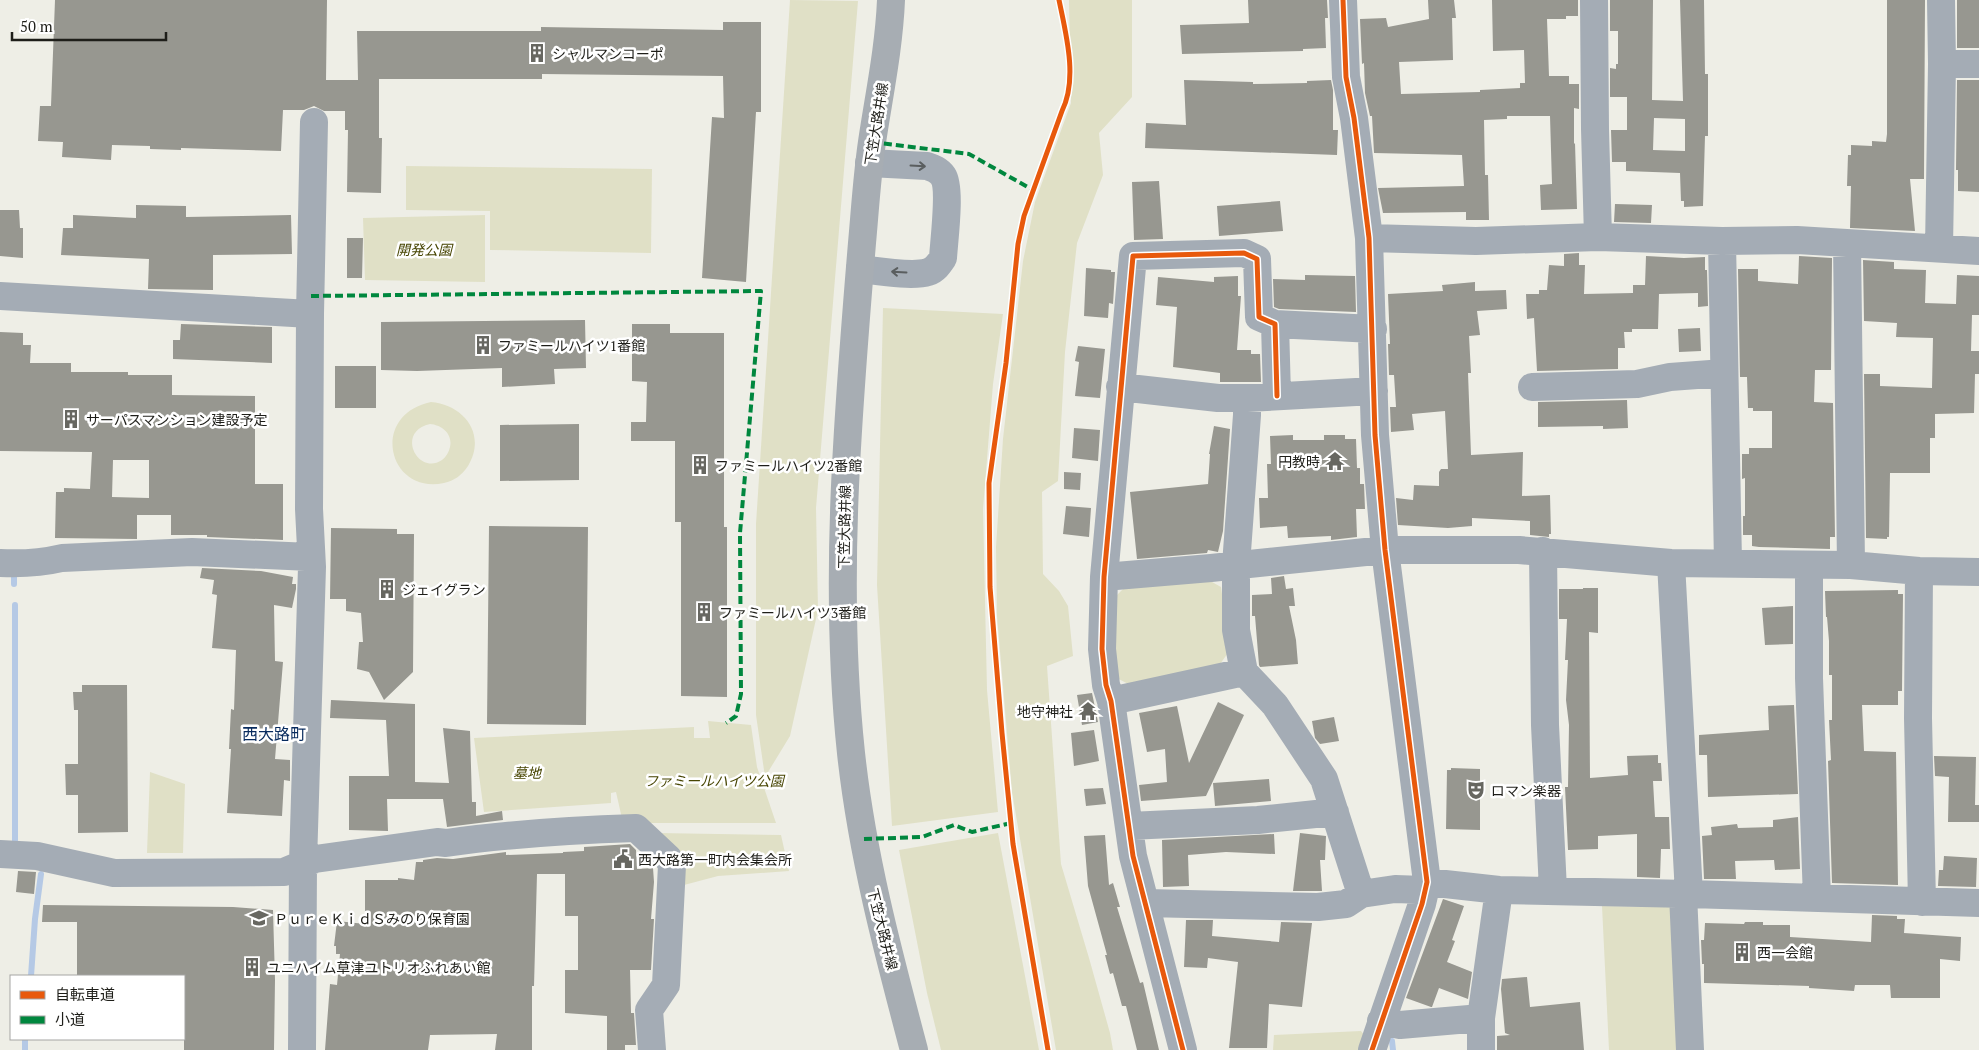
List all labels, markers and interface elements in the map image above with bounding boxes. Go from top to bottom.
scale bar [12,10,166,42]
text: 50 m [20,16,53,36]
building icon: シャルマンコーポ [526,42,548,64]
place label: シャルマンコーポ [552,44,664,63]
street label: 下笠大路井線 [860,81,892,167]
one-way arrow [909,161,925,170]
park label: 開発公園 [396,240,454,259]
one-way arrow [891,267,907,276]
building icon: ファミールハイツ1番館 [472,334,494,356]
place label: ファミールハイツ1番館 [498,336,645,355]
building icon: サーパスマンション建設予定 [60,408,82,430]
place label: サーパスマンション建設予定 [86,410,267,429]
temple icon: 円教時 [1324,450,1346,472]
place label: 円教時 [1278,452,1320,471]
building icon: ファミールハイツ2番館 [689,454,711,476]
place label: ファミールハイツ2番館 [715,456,862,475]
street label: 下笠大路井線 [834,485,854,569]
building icon: ジェイグラン [376,578,398,600]
place label: ジェイグラン [402,580,486,599]
building icon: ファミールハイツ3番館 [693,601,715,623]
place label: ファミールハイツ3番館 [719,603,866,622]
temple icon: 地守神社 [1077,700,1099,722]
place label: 地守神社 [1017,702,1073,721]
district label: 西大路町 [242,723,306,745]
park label: 墓地 [513,763,543,782]
park label: ファミールハイツ公園 [644,771,786,790]
theatre icon: ロマン楽器 [1465,779,1487,801]
place label: ロマン楽器 [1491,781,1561,800]
public building icon: 西大路第一町内会集会所 [612,848,634,870]
place label: 西大路第一町内会集会所 [638,850,792,869]
street label: 下笠大路井線 [864,886,902,972]
school or university icon: ＰｕｒｅＫｉｄＳみのり保育園 [248,907,270,929]
place label: ＰｕｒｅＫｉｄＳみのり保育園 [274,909,470,928]
building icon: 西一会館 [1731,941,1753,963]
place label: 西一会館 [1757,943,1813,962]
building icon: ユニハイム草津ユトリオふれあい館 [241,956,263,978]
place label: ユニハイム草津ユトリオふれあい館 [267,958,490,977]
legend [10,975,185,1040]
text: 自転車道 [55,984,115,1004]
text: 小道 [55,1009,85,1029]

